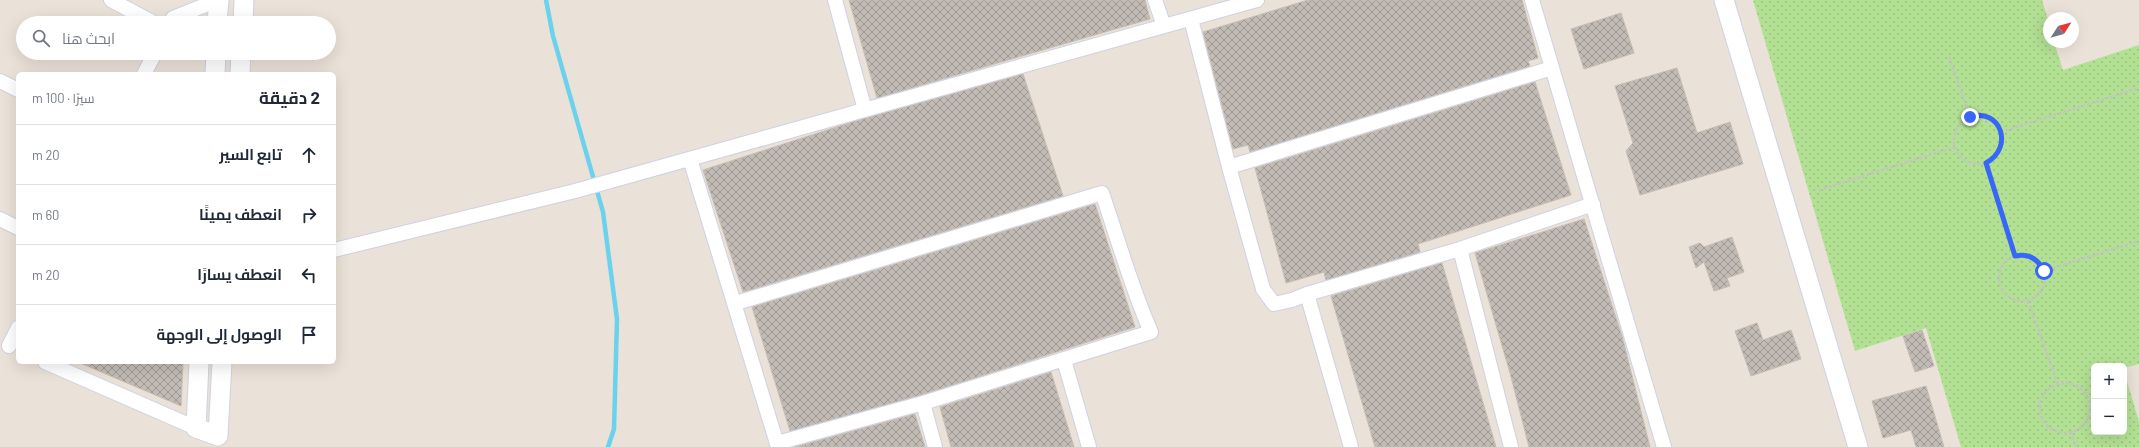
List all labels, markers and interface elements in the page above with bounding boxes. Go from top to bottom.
north arrow [2043,12,2079,48]
search box [16,16,336,60]
icon: search [30,27,52,49]
text: ابحث هنا [62,29,115,47]
text: 2 دقيقة [259,87,320,107]
text: سيرًا · 100 m [32,90,95,106]
route end [1961,108,1979,126]
icon: ahead [298,144,320,166]
text: تابع السير [219,145,282,163]
text: 20 m [32,147,60,163]
icon: right [298,204,320,226]
text: انعطف يمينًا [199,205,282,223]
text: 60 m [32,207,59,223]
route start [2035,262,2053,280]
icon: left [298,264,320,286]
text: انعطف يسارًا [197,265,282,283]
text: 20 m [32,267,60,283]
icon: arrive [298,324,320,346]
text: الوصول إلى الوجهة [156,325,282,343]
map controls [2091,363,2127,435]
button: + [2091,363,2127,399]
button: − [2091,399,2127,435]

